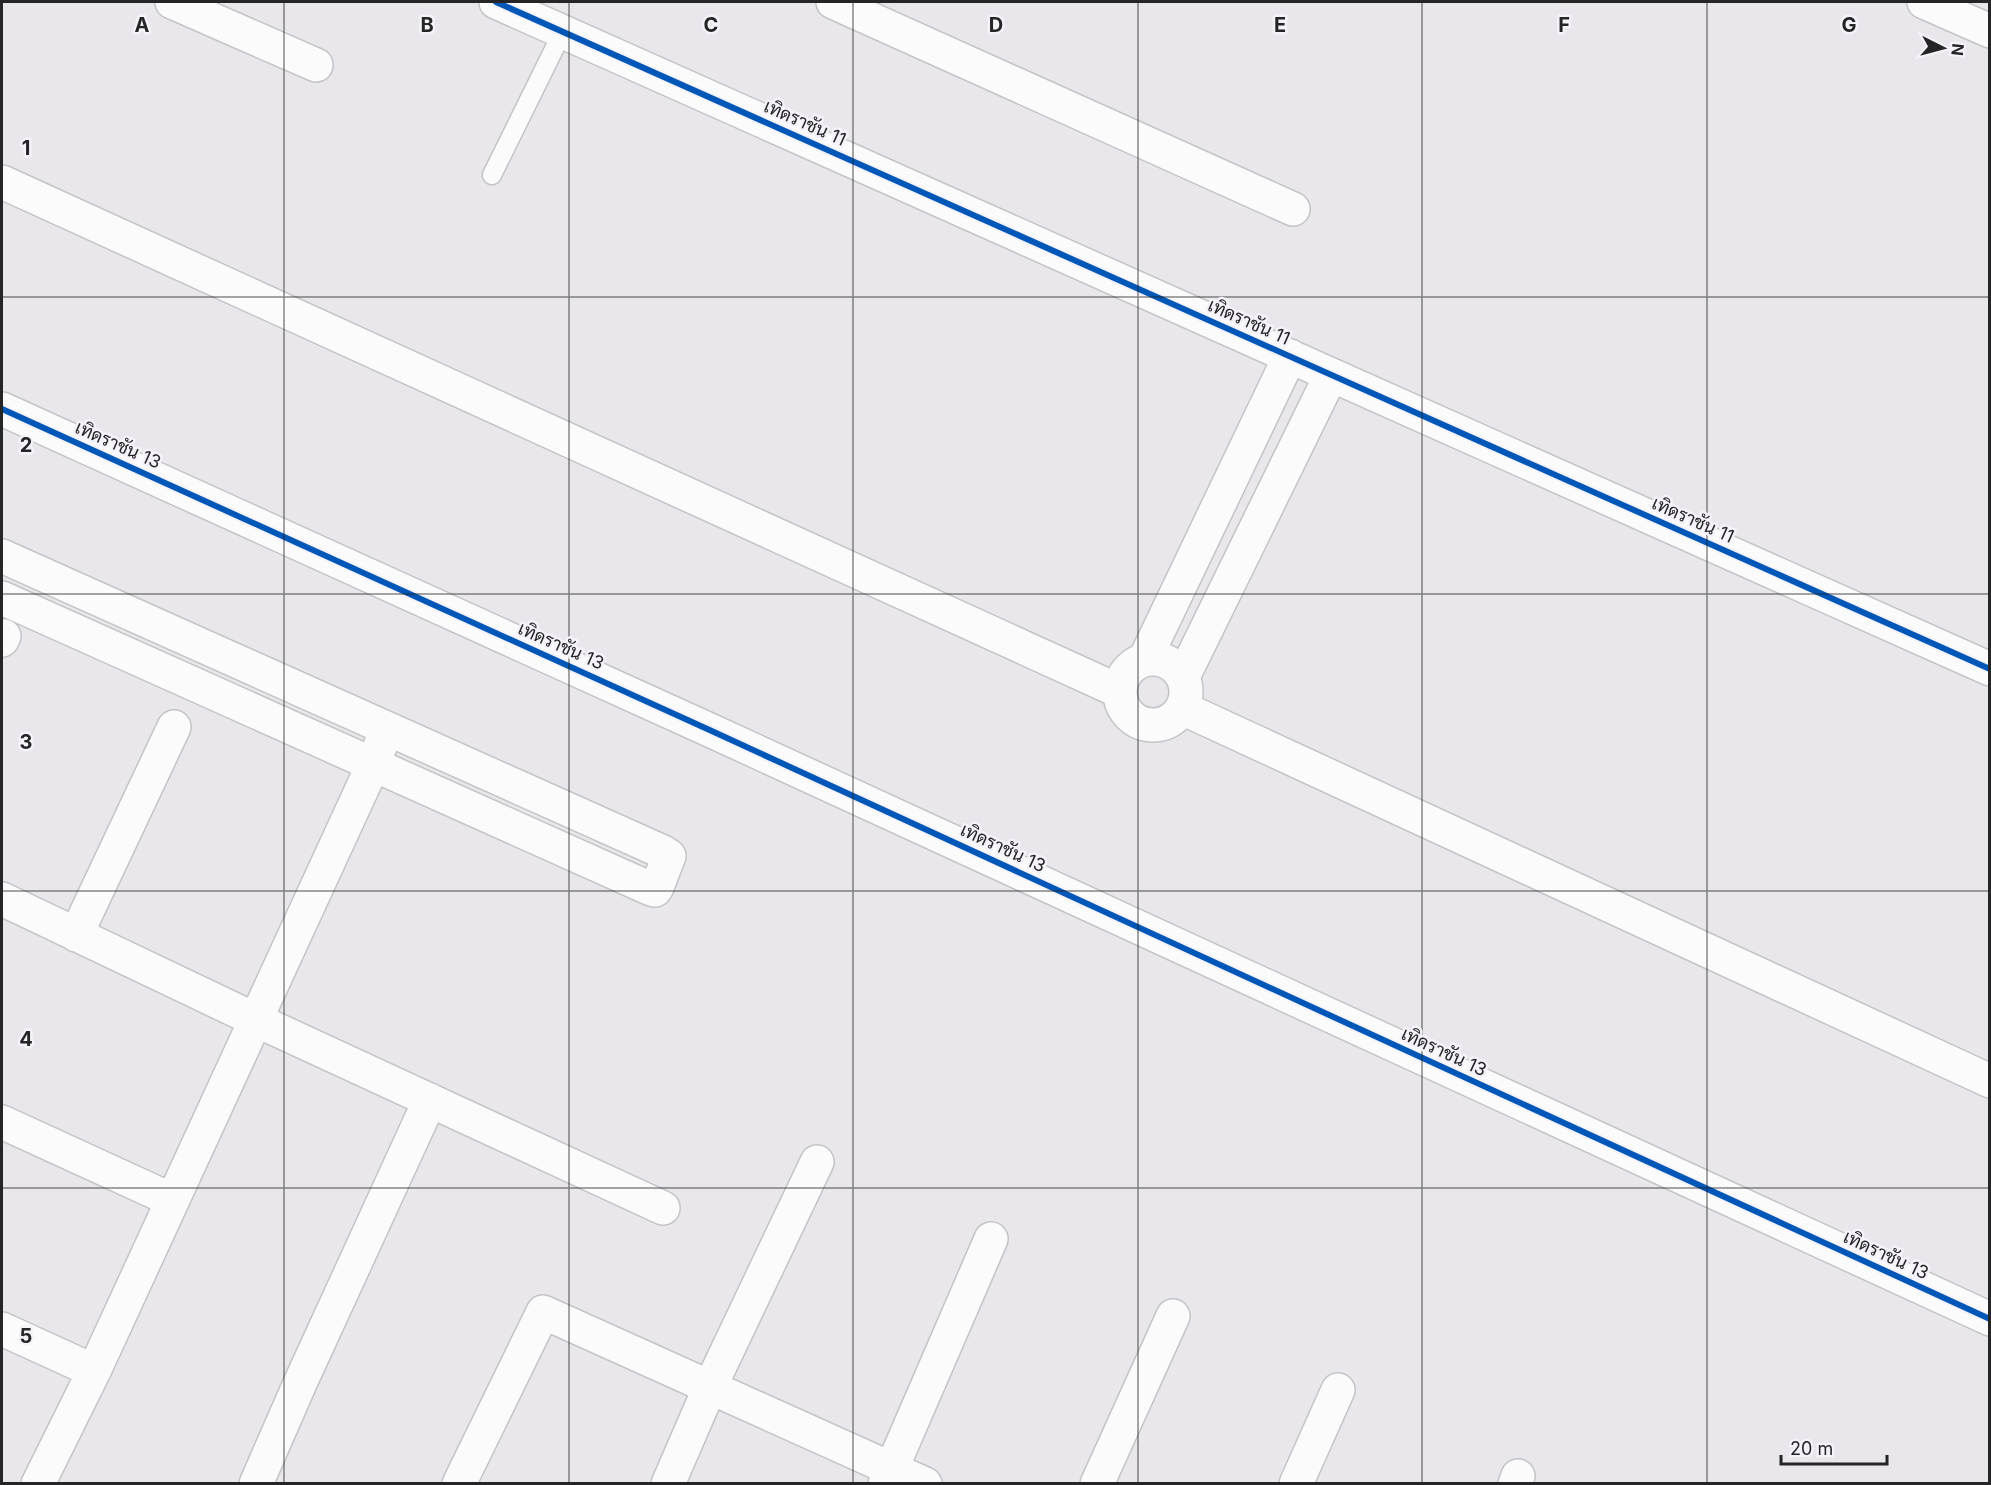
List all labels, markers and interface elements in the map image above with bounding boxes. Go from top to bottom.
text: A [135,13,150,37]
text: B [420,13,434,37]
text: C [704,13,718,37]
text: D [989,13,1003,37]
text: E [1274,13,1286,37]
text: F [1558,13,1570,37]
text: G [1841,13,1857,37]
north arrow [1913,18,1973,78]
text: N [1947,42,1969,57]
street label: เทิดราชัน 11 [761,95,849,150]
text: 1 [22,136,30,160]
street label: เทิดราชัน 11 [1205,294,1293,349]
street label: เทิดราชัน 13 [72,416,164,473]
text: 2 [20,433,32,457]
street label: เทิดราชัน 11 [1649,492,1737,547]
street label: เทิดราชัน 13 [515,617,607,674]
text: 3 [20,730,32,754]
street label: เทิดราชัน 13 [957,819,1049,876]
street label: เทิดราชัน 13 [1398,1023,1490,1080]
text: 4 [19,1027,33,1051]
street label: เทิดราชัน 13 [1840,1226,1932,1283]
text: 5 [20,1324,32,1348]
scale bar [1781,1428,1888,1466]
text: 20 m [1790,1438,1833,1459]

